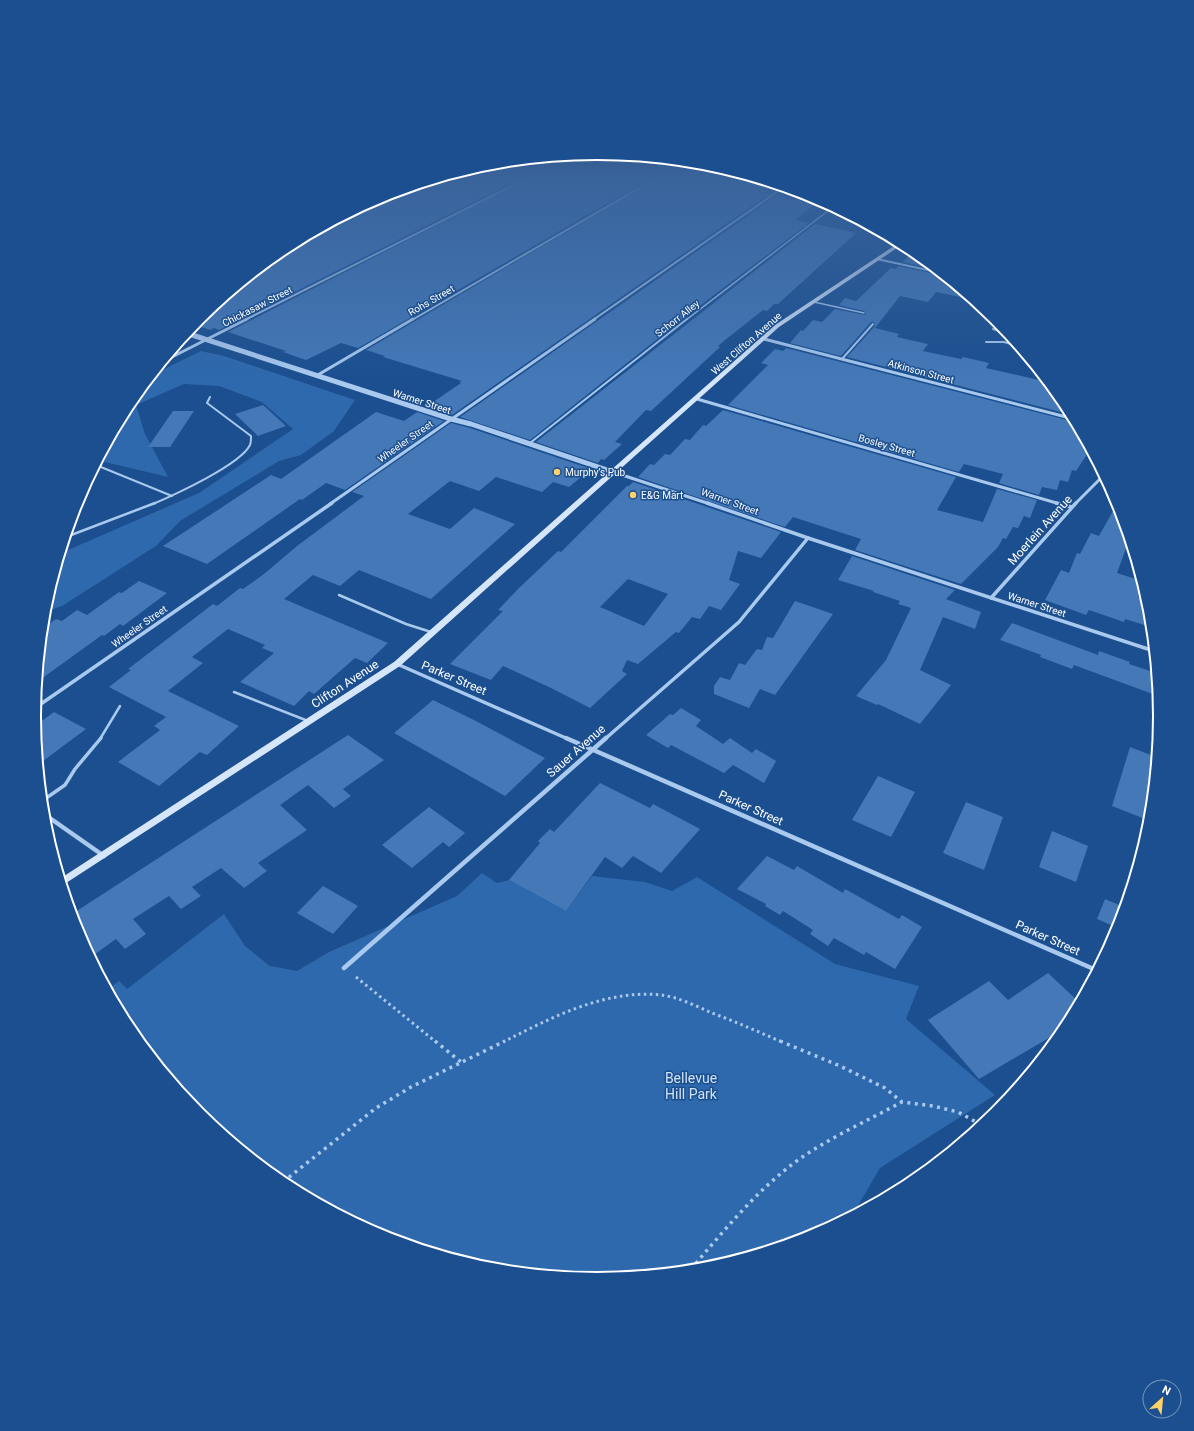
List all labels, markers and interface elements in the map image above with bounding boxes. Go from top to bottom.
street label: Rohs Street [406,283,456,318]
street label: Chickasaw Street [220,284,294,329]
street label: Schorr Alley [653,298,702,339]
street label: West Clifton Avenue [709,310,784,377]
street label: Atkinson Street [887,357,955,386]
street label: Warner Street [391,387,452,416]
street label: Wheeler Street [376,418,435,465]
street label: Bosley Street [857,432,916,459]
marker: Murphy’s Pub [552,467,562,477]
place label: Murphy’s Pub [565,467,625,478]
street label: Warner Street [699,486,760,517]
marker: E&G Mart [628,490,638,500]
place label: E&G Mart [641,490,683,501]
street label: Moerlein Avenue [1005,492,1075,568]
street label: Warner Street [1006,590,1067,619]
street label: Wheeler Street [110,603,169,650]
street label: Clifton Avenue [309,657,381,711]
street label: Parker Street [419,658,489,698]
street label: Sauer Avenue [544,722,608,780]
street label: Parker Street [717,788,785,828]
street label: Parker Street [1014,918,1082,958]
park label: Bellevue Hill Park [665,1070,718,1102]
north arrow [1142,1379,1182,1419]
text: N [1160,1383,1173,1398]

